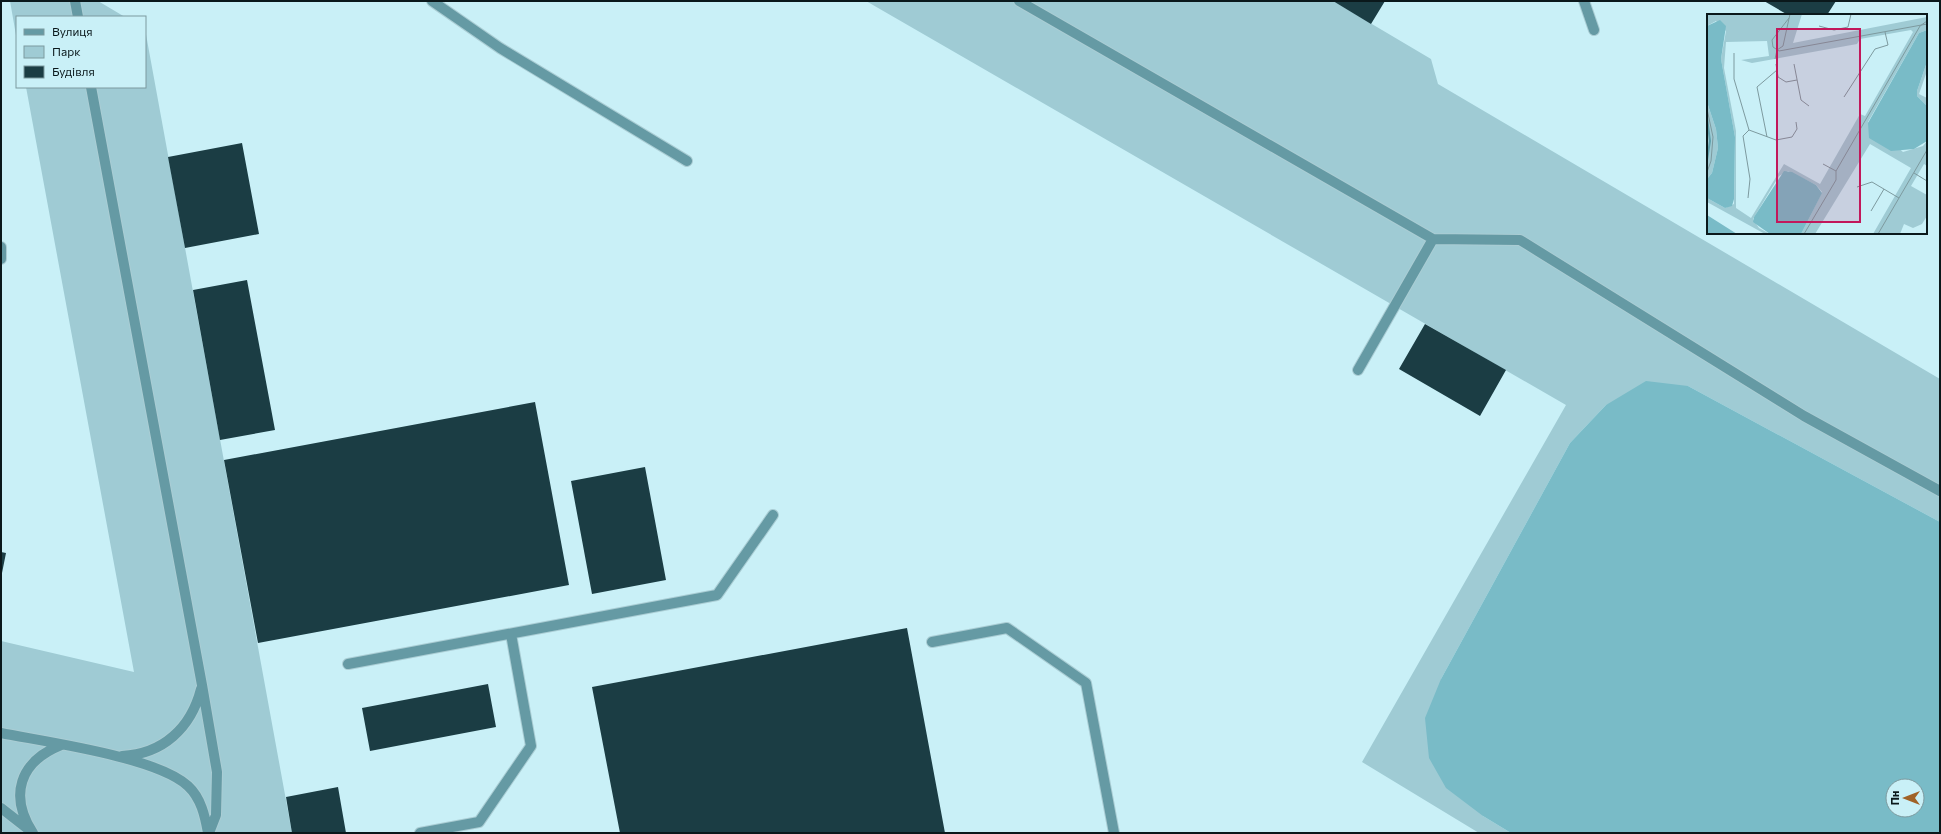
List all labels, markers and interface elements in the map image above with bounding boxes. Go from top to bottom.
inset map [1707,14,1927,234]
legend [16,16,146,88]
text: Вулиця [52,24,93,38]
text: Парк [52,44,81,58]
text: Будівля [52,64,95,78]
north arrow [1885,778,1925,818]
text: Пн [1888,791,1901,805]

